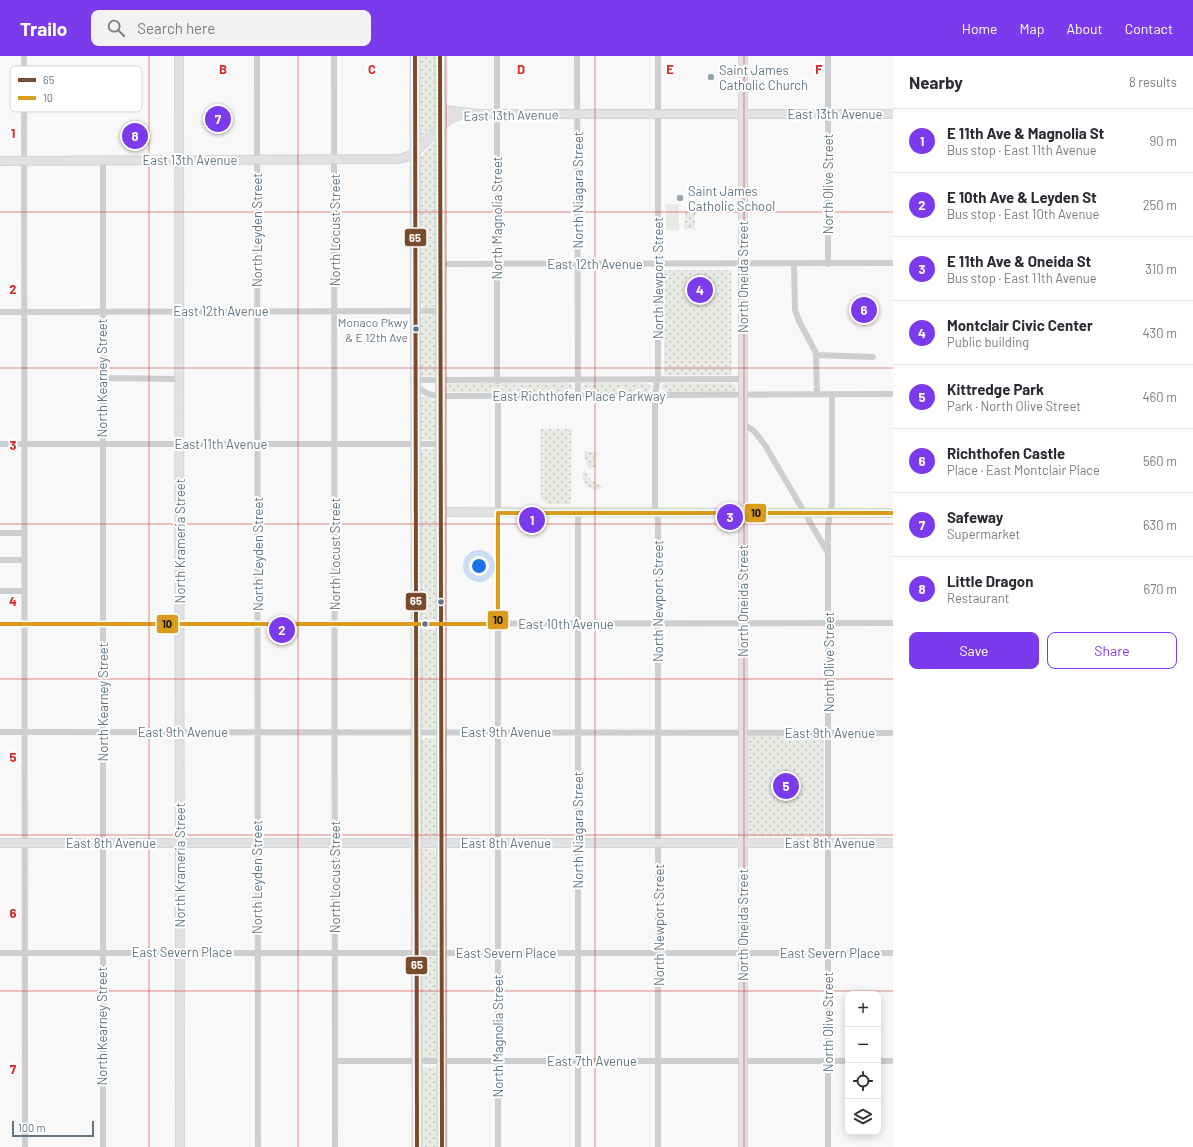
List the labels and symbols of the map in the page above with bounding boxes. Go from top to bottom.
text: B [219,61,227,77]
text: C [368,61,376,77]
text: D [517,61,525,77]
text: E [666,61,674,77]
text: F [815,61,823,77]
place label: Saint James Catholic Church [719,62,808,93]
legend [10,66,142,112]
marker: Saint James Catholic Church [706,72,716,82]
text: 65 [43,73,55,86]
text: 10 [43,91,53,104]
pin: 7 [205,104,231,134]
street label: East 13th Avenue [463,106,559,124]
street label: East 13th Avenue [788,106,883,122]
pin: 8 [122,121,148,151]
text: 1 [11,125,15,141]
street label: North Niagara Street [570,132,586,248]
street label: North Olive Street [820,134,836,234]
street label: East 13th Avenue [143,152,238,168]
street label: North Magnolia Street [489,156,505,280]
street label: North Leyden Street [249,173,265,287]
street label: North Locust Street [327,174,343,286]
place label: Saint James Catholic School [688,183,775,214]
marker: Saint James Catholic School [675,193,685,203]
street label: North Newport Street [650,217,666,339]
street label: North Oneida Street [735,221,751,333]
line badge: 65 [404,228,427,247]
text: 65 [409,231,421,244]
street label: East 12th Avenue [547,256,643,272]
pin: 4 [687,275,713,305]
text: 2 [9,281,17,297]
pin: 6 [851,295,877,325]
street label: East 12th Avenue [173,303,269,319]
place label: Monaco Pkwy & E 12th Ave [338,315,408,344]
street label: North Kearney Street [94,319,110,437]
marker: Monaco Pkwy & E 12th Ave [411,324,421,334]
street label: East Richthofen Place Parkway [492,388,666,404]
street label: East 11th Avenue [175,436,268,452]
text: 3 [9,437,17,453]
street label: North Krameria Street [172,479,188,603]
street label: North Leyden Street [250,497,266,611]
street label: North Locust Street [327,498,343,610]
pin: 3 [717,502,743,532]
line badge: 10 [744,503,767,523]
pin: 1 [519,505,545,535]
text: 10 [751,506,761,519]
street label: North Newport Street [650,540,666,662]
street label: North Oneida Street [735,545,751,657]
your location [469,556,489,576]
line badge: 65 [405,592,427,611]
text: 4 [9,593,17,609]
text: 65 [410,594,422,607]
unlabelled marker [436,597,446,607]
line badge: 10 [487,610,509,630]
street label: North Olive Street [821,612,837,712]
text: 10 [493,613,503,626]
line badge: 10 [156,614,179,634]
pin: 2 [269,615,295,645]
street label: East 10th Avenue [518,616,614,632]
text: 10 [162,617,172,630]
unlabelled marker [420,619,430,629]
street label: North Kearney Street [95,643,111,761]
street label: East 9th Avenue [138,724,228,740]
street label: East 9th Avenue [461,724,551,740]
street label: East 9th Avenue [785,725,875,741]
text: 5 [9,749,17,765]
pin: 5 [773,771,799,801]
street label: North Niagara Street [570,772,586,888]
street label: North Krameria Street [172,803,188,927]
street label: North Leyden Street [249,820,265,934]
street label: North Locust Street [327,821,343,933]
street label: East 8th Avenue [66,835,156,851]
street label: East 8th Avenue [461,835,551,851]
street label: East 8th Avenue [785,835,875,851]
street label: North Newport Street [651,864,667,986]
street label: North Oneida Street [735,869,751,981]
text: 6 [10,905,17,921]
street label: East Severn Place [132,944,232,960]
street label: East Severn Place [456,945,556,961]
street label: East Severn Place [780,945,880,961]
line badge: 65 [405,956,428,975]
text: 65 [411,958,423,971]
street label: North Kearney Street [94,967,110,1085]
street label: North Olive Street [820,972,836,1072]
street label: North Magnolia Street [490,974,506,1098]
street label: East 7th Avenue [547,1053,637,1069]
text: 7 [10,1061,17,1077]
scale bar [12,1119,94,1138]

